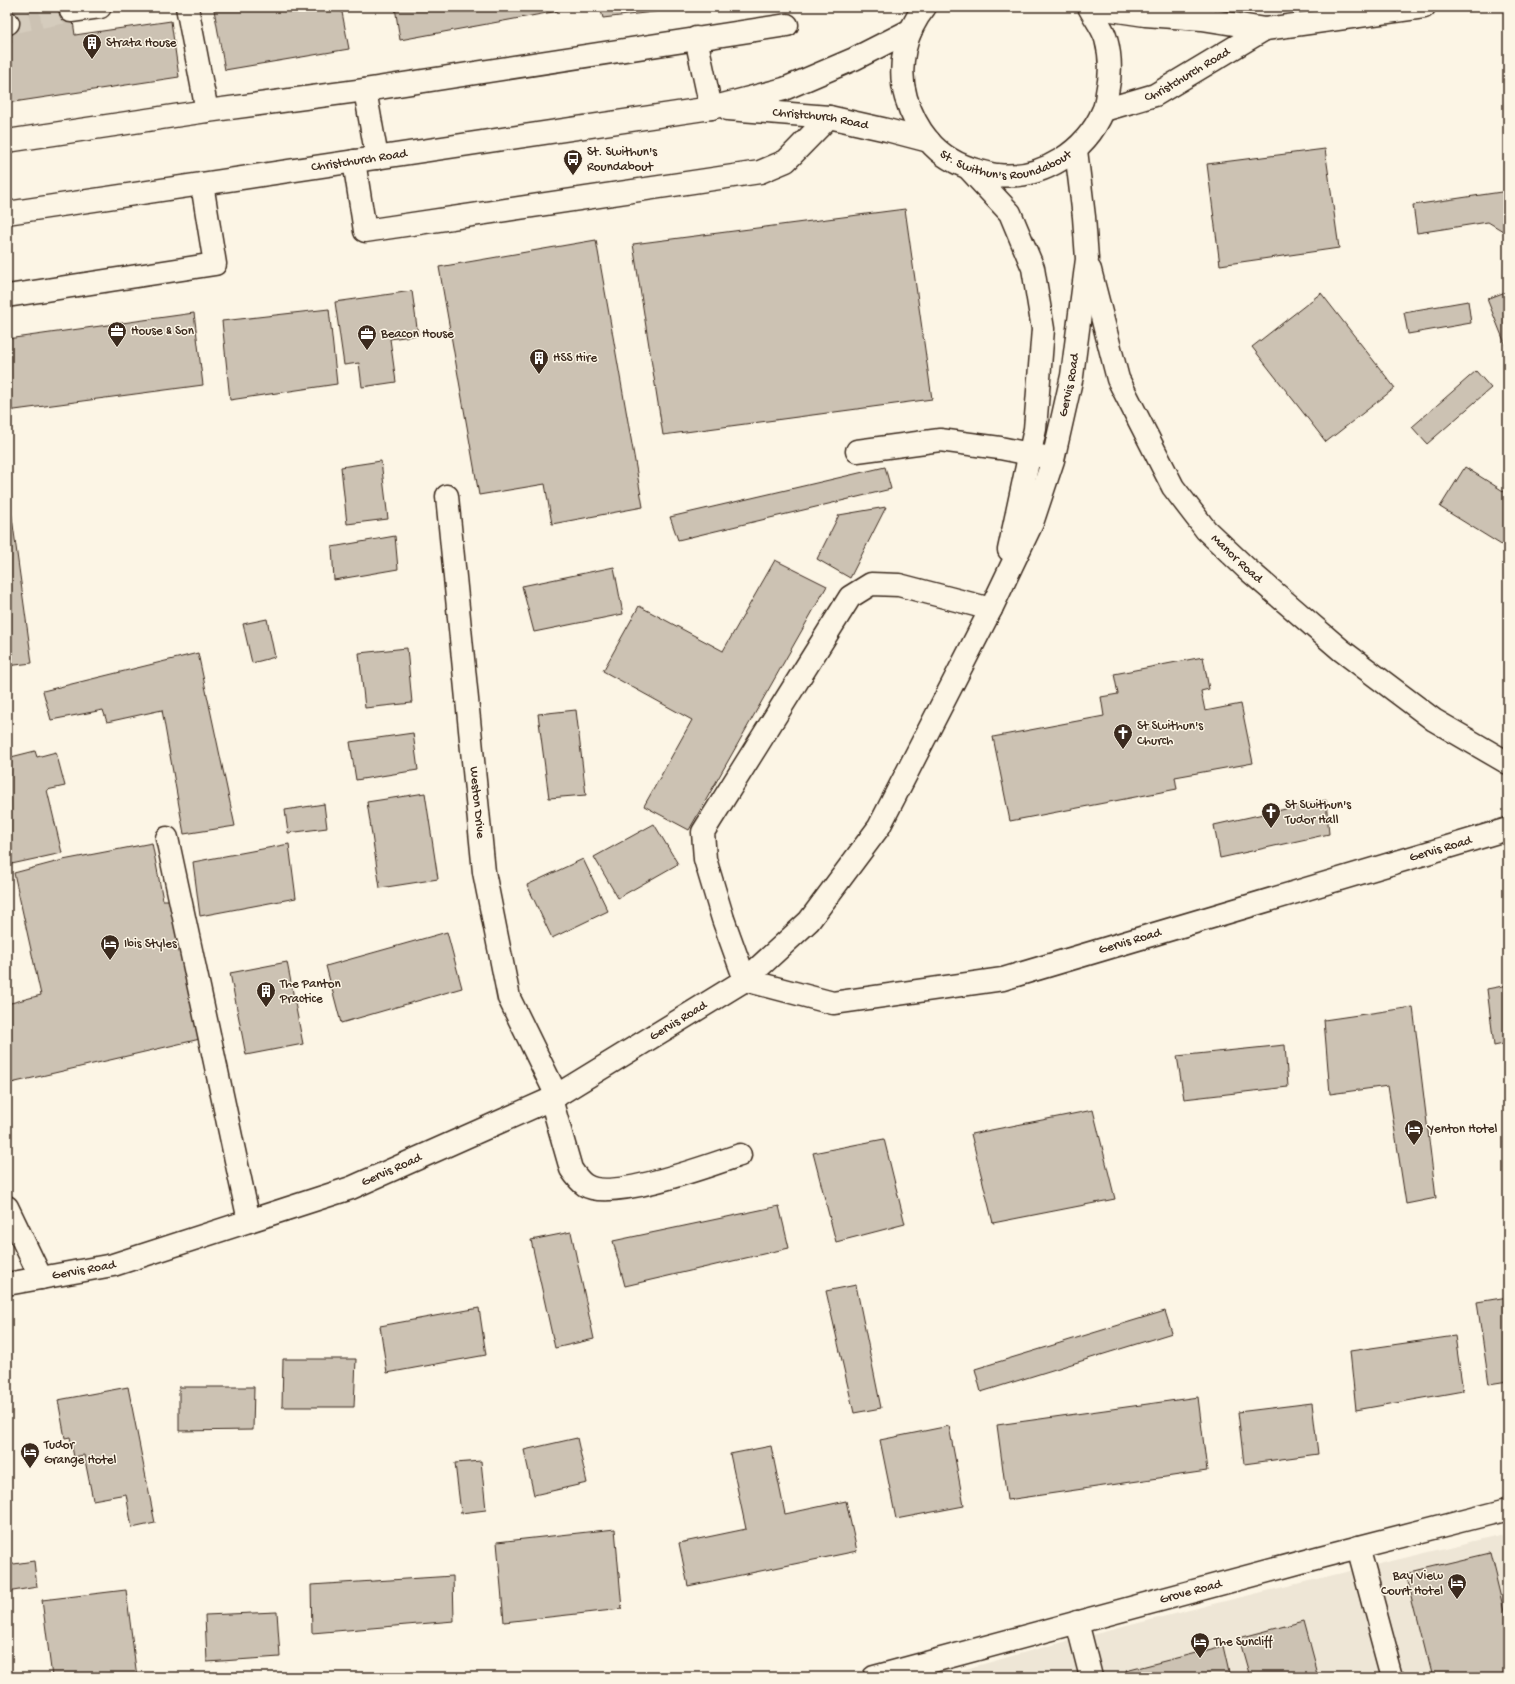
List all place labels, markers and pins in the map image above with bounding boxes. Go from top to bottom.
building icon: Strata House [81,32,103,60]
place label: Strata House [106,36,177,51]
place label: St. Swithun's Roundabout [587,145,658,175]
bus stop icon: St. Swithun's Roundabout [562,148,584,176]
office icon: House & Son [106,320,128,348]
office icon: Beacon House [356,323,378,351]
place label: House & Son [131,324,195,339]
place label: Beacon House [380,327,454,342]
building icon: HSS Hire [528,347,550,375]
place label: HSS Hire [553,351,597,366]
place label: St Swithun's Church [1137,719,1204,749]
church icon: St Swithun's Church [1112,722,1134,750]
place label: St Swithun's Tudor Hall [1284,798,1352,828]
church icon: St Swithun's Tudor Hall [1260,801,1282,829]
hotel icon: Ibis Styles [99,933,121,961]
place label: Ibis Styles [124,937,178,952]
place label: The Panton Practice [279,977,341,1007]
building icon: The Panton Practice [255,980,277,1008]
hotel icon: Yenton Hotel [1403,1118,1425,1146]
place label: Yenton Hotel [1427,1122,1497,1137]
place label: Tudor Grange Hotel [43,1438,117,1468]
hotel icon: Tudor Grange Hotel [19,1441,41,1469]
place label: Bay View Court Hotel [1381,1569,1443,1599]
hotel icon: Bay View Court Hotel [1446,1572,1468,1600]
hotel icon: The Suncliff [1189,1631,1211,1659]
place label: The Suncliff [1213,1635,1273,1650]

